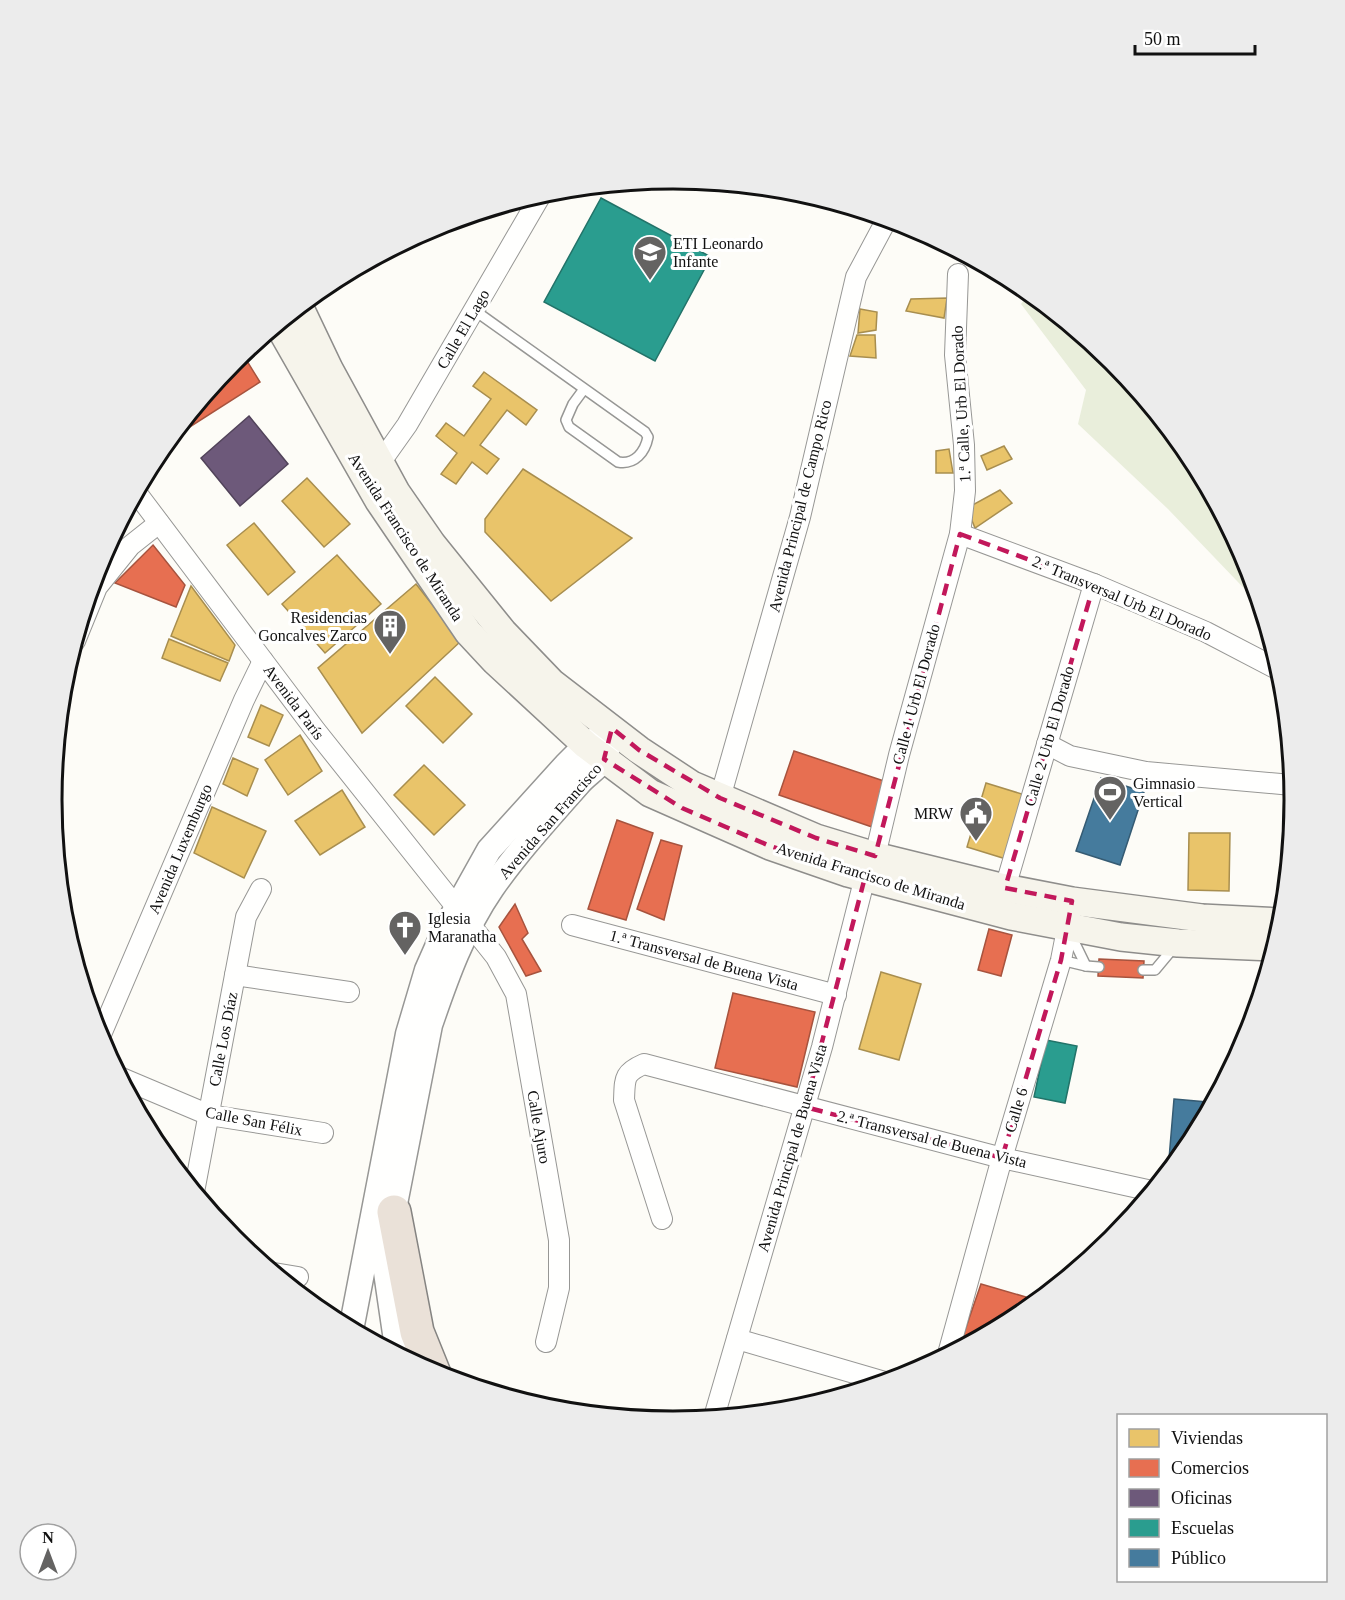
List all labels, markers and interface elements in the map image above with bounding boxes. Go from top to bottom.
scale bar [1135,18,1255,56]
text: 50 m [1144,29,1181,49]
school or university icon: ETI Leonardo Infante [632,234,668,281]
place label: ETI Leonardo Infante [673,235,763,270]
street label: Calle El Lago [433,286,493,372]
street label: 1.ª Calle, Urb El Dorado [948,325,974,483]
street label: Avenida Principal de Campo Rico [765,398,836,614]
street label: Avenida Francisco de Miranda [345,450,467,624]
street label: 2.ª Transversal Urb El Dorado [1030,552,1214,644]
building icon: Residencias Goncalves Zarco [372,608,408,655]
place label: Residencias Goncalves Zarco [258,609,367,644]
street label: Calle 1 Urb El Dorado [889,622,943,766]
street label: Avenida París [260,661,328,743]
street label: Calle 2 Urb El Dorado [1021,664,1077,808]
street label: Avenida San Francisco [495,760,605,882]
sports icon: Gimnasio Vertical [1092,774,1128,821]
place label: Gimnasio Vertical [1133,775,1195,810]
street label: Avenida Luxemburgo [145,782,216,917]
public building icon: MRW [958,795,994,842]
place label: MRW [914,805,954,822]
street label: Avenida Francisco de Miranda [775,839,967,913]
church icon: Iglesia Maranatha [387,909,423,956]
place label: Iglesia Maranatha [428,910,496,945]
street label: 1.ª Transversal de Buena Vista [608,927,800,993]
street label: Calle Los Díaz [206,990,240,1088]
street label: Avenida Principal de Buena Vista [754,1042,831,1254]
street label: Calle 6 [1001,1086,1031,1134]
street label: Calle Ajuro [523,1089,554,1165]
street label: Calle San Félix [204,1103,304,1139]
street label: 2.ª Transversal de Buena Vista [835,1107,1029,1171]
legend [1117,1414,1327,1582]
text: Viviendas [1171,1428,1243,1448]
text: Comercios [1171,1458,1249,1478]
text: Oficinas [1171,1488,1232,1508]
text: Escuelas [1171,1518,1234,1538]
north arrow [18,1522,78,1582]
text: N [42,1529,54,1546]
text: Público [1171,1548,1226,1568]

